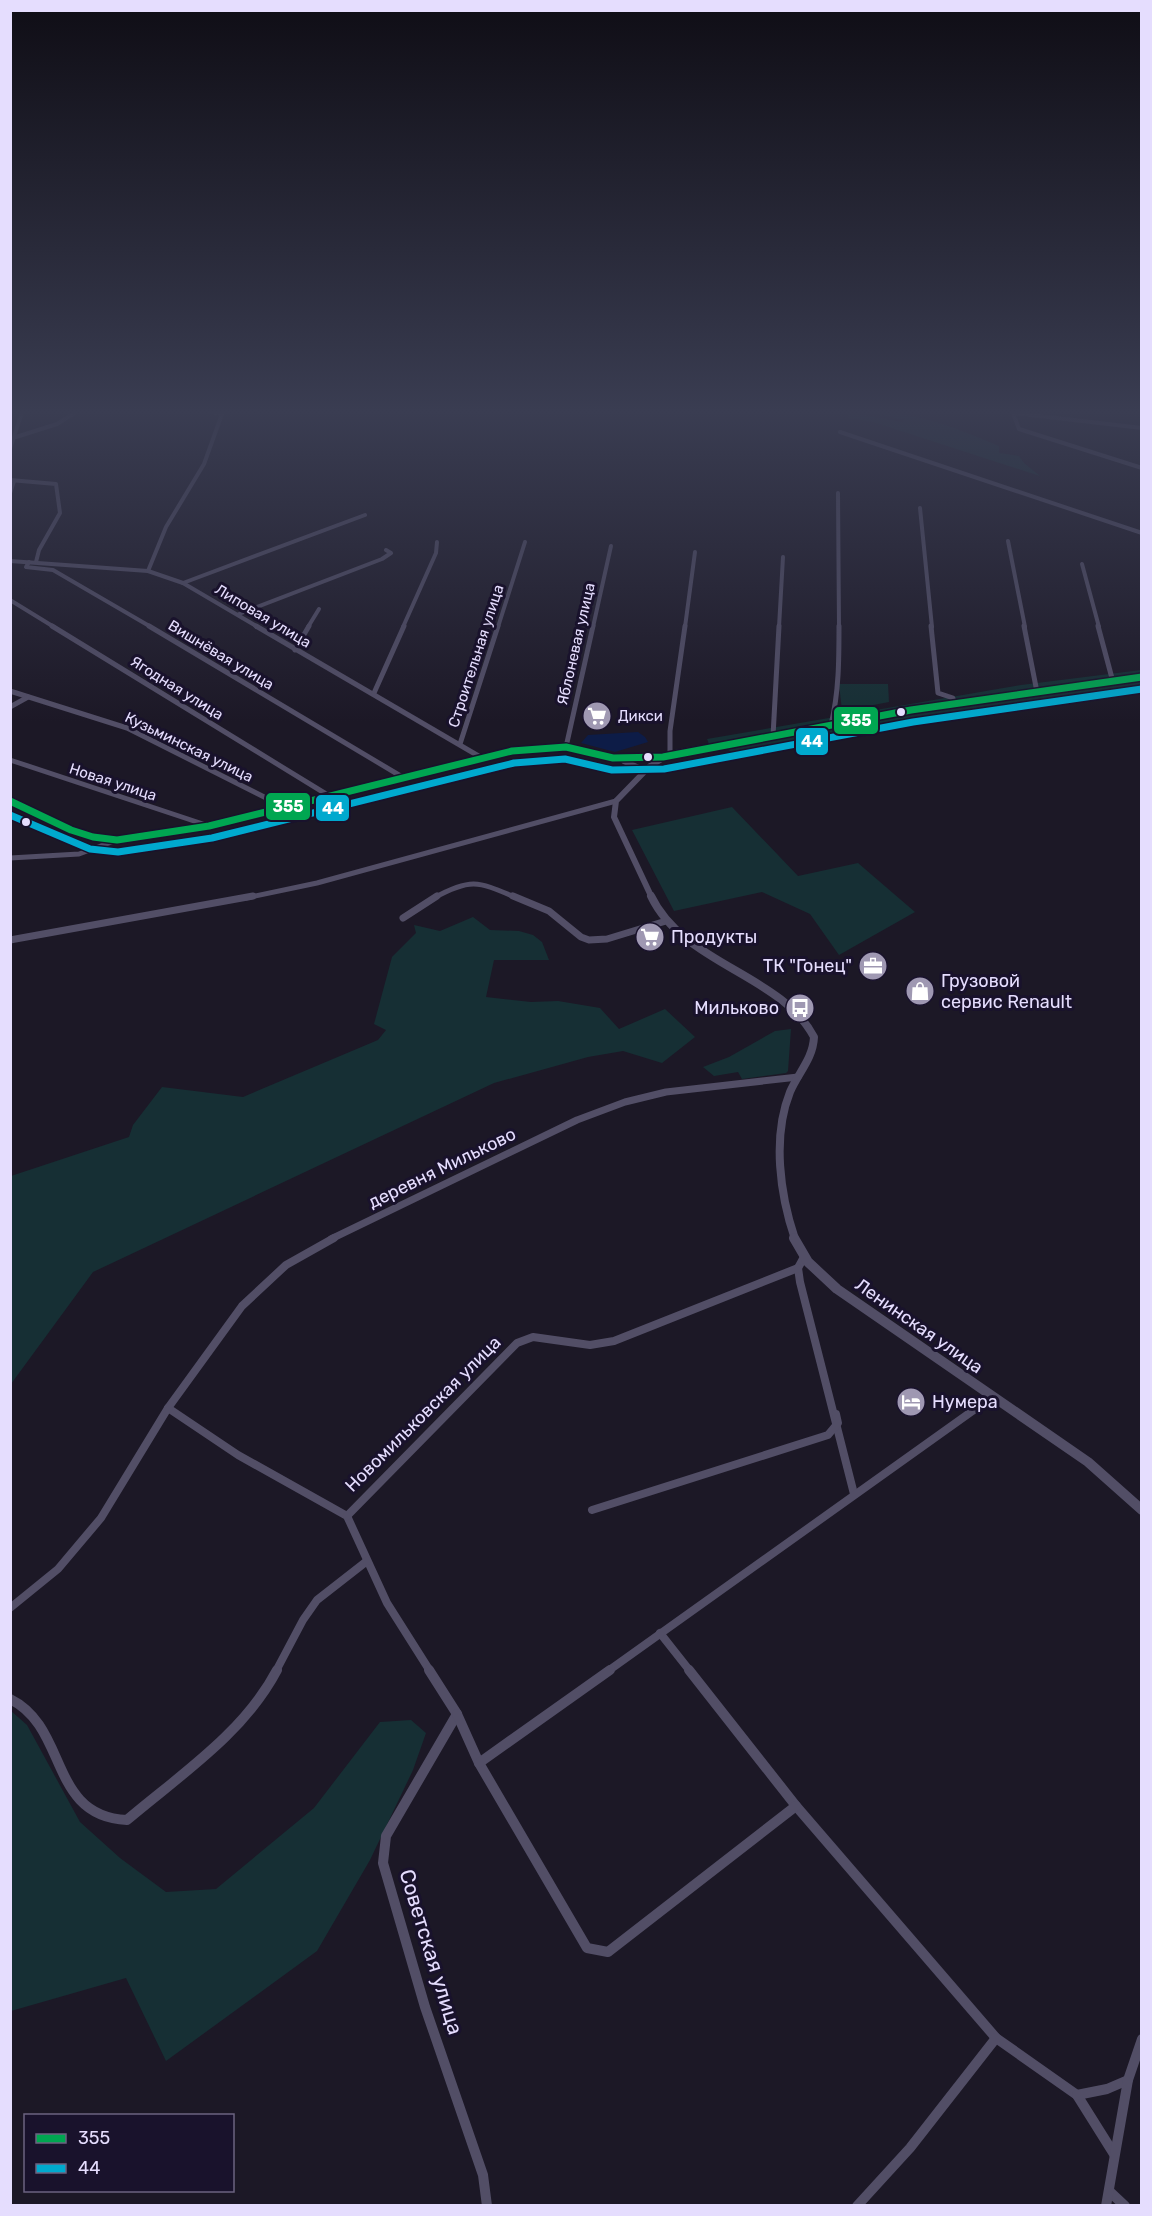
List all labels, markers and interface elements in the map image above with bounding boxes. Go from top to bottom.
street label: Липовая улица [212,580,314,652]
street label: Яблоневая улица [553,581,599,707]
street label: Строительная улица [444,582,508,730]
street label: Вишнёвая улица [165,616,277,694]
street label: Ягодная улица [127,652,227,724]
supermarket icon: Дикси [581,700,613,732]
line badge: 355 [833,706,879,735]
unlabelled marker [895,706,907,718]
place label: Дикси [618,707,663,725]
street label: Кузьминская улица [122,708,256,786]
text: 355 [840,711,872,730]
line badge: 44 [795,727,829,756]
text: 44 [801,732,823,751]
unlabelled marker [642,751,654,763]
street label: Новая улица [67,759,159,805]
line badge: 355 [265,792,311,821]
line badge: 44 [315,794,350,822]
text: 355 [272,797,304,816]
text: 44 [322,799,344,818]
unlabelled marker [20,816,32,828]
supermarket icon: Продукты [634,921,666,953]
place label: Продукты [671,926,757,948]
office icon: ТК "Гонец" [857,950,889,982]
place label: ТК "Гонец" [763,955,852,977]
place label: Грузовой сервис Renault [941,970,1072,1013]
shop icon: Грузовой сервис Renault [904,975,936,1007]
bus stop icon: Мильково [784,992,816,1024]
place label: Мильково [694,997,779,1019]
street label: деревня Мильково [365,1123,519,1213]
street label: Ленинская улица [851,1274,987,1378]
street label: Новомильковская улица [340,1331,506,1497]
hotel icon: Нумера [895,1386,927,1418]
place label: Нумера [932,1391,998,1413]
street label: Советская улица [394,1866,469,2038]
legend [24,2114,234,2192]
text: 355 [78,2127,110,2149]
text: 44 [78,2157,100,2179]

